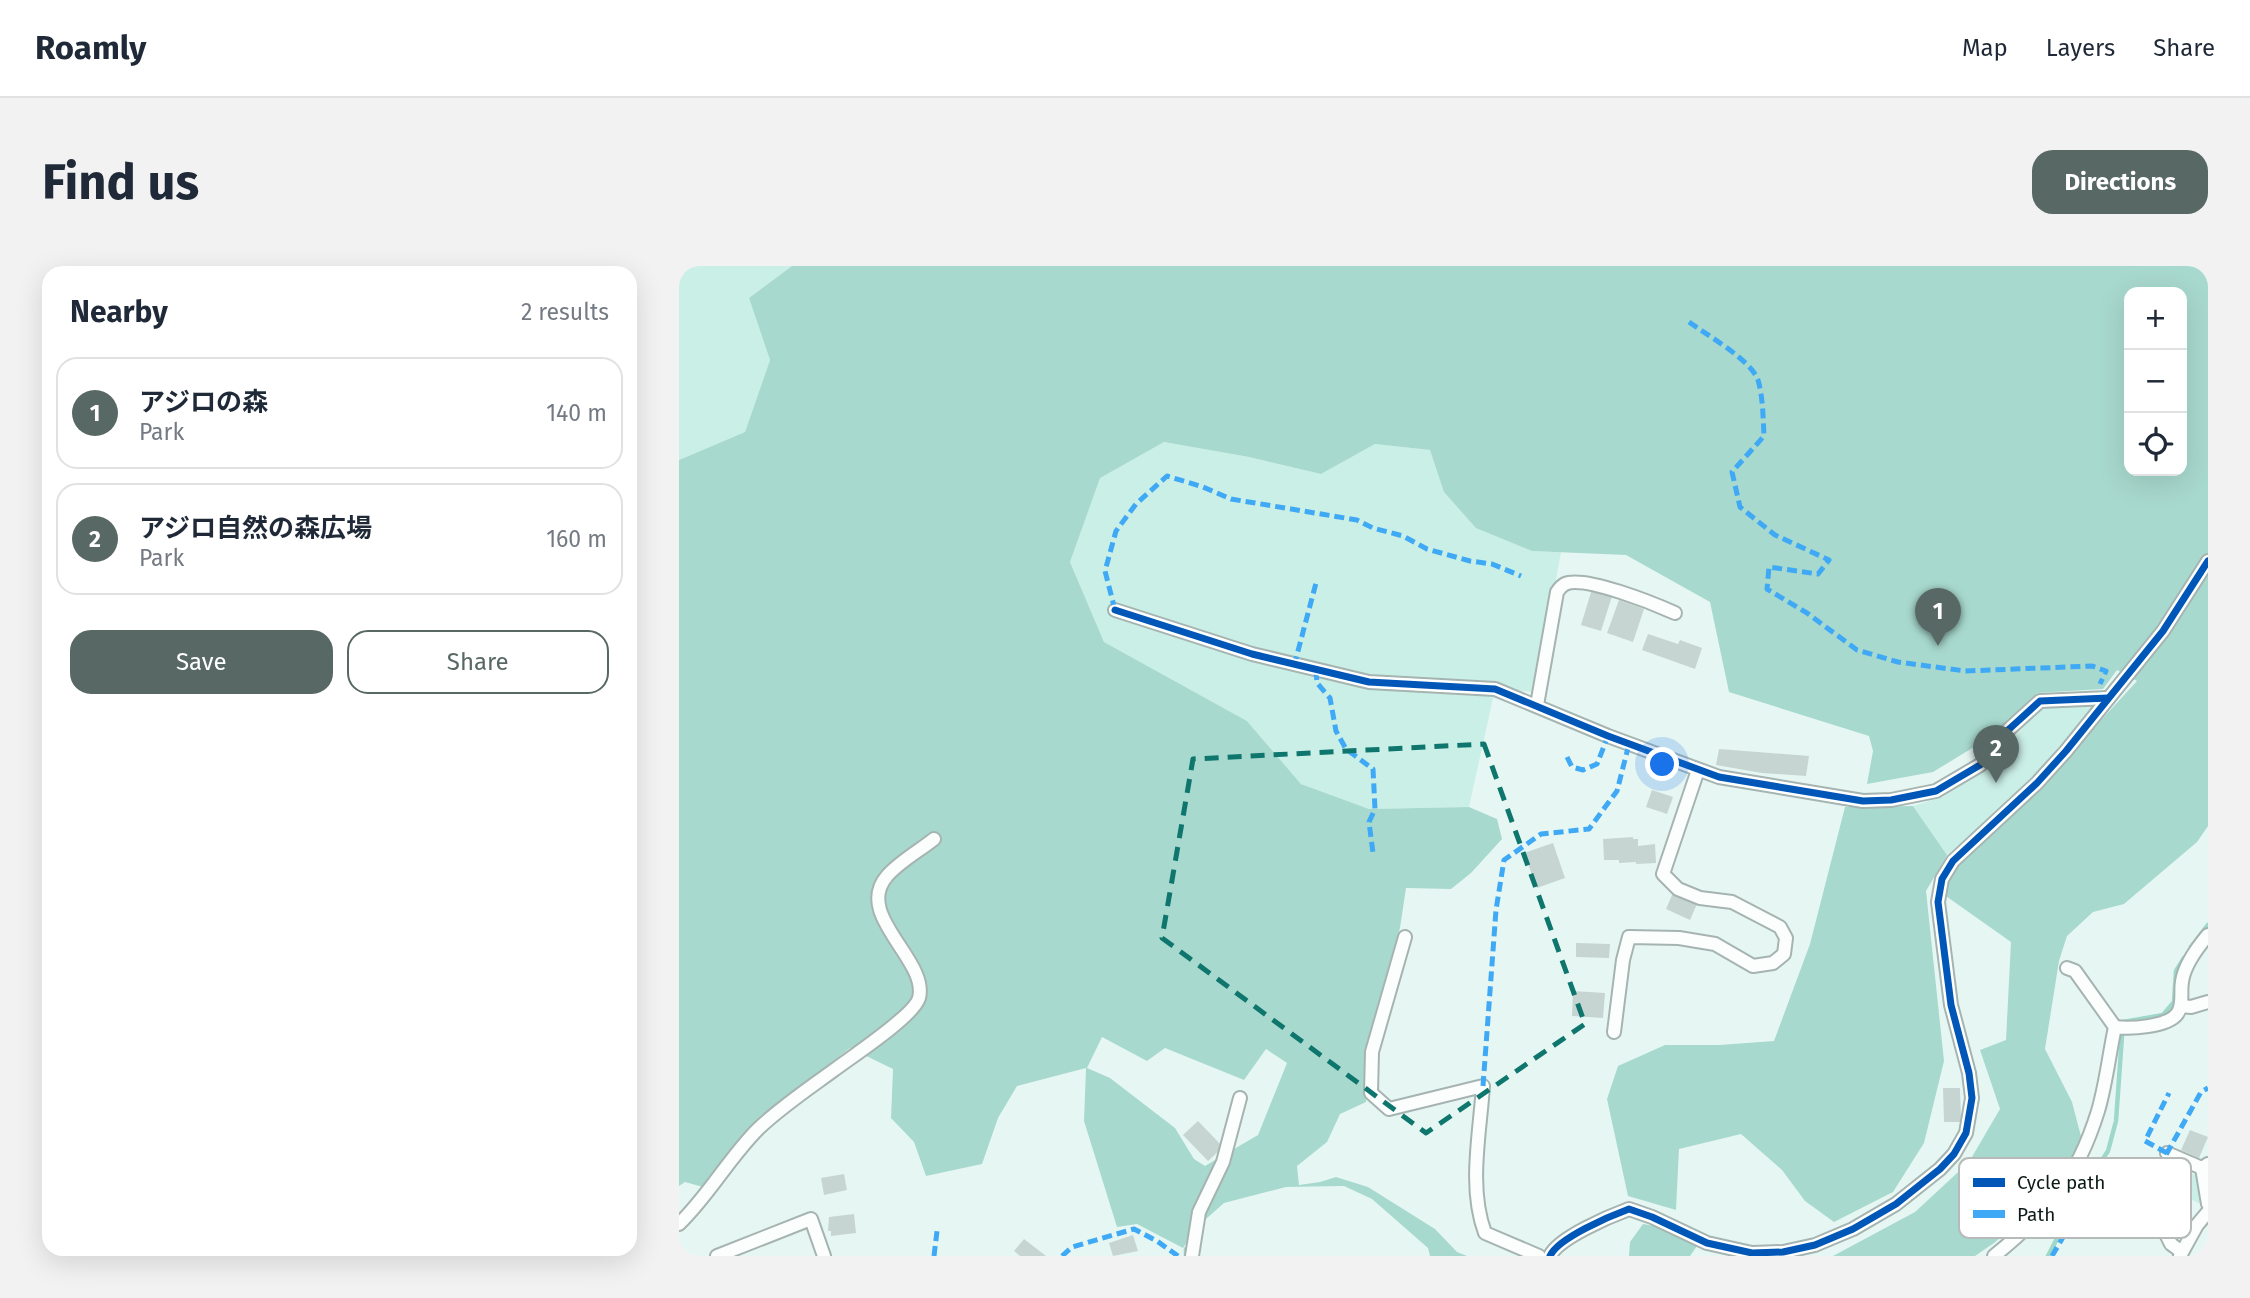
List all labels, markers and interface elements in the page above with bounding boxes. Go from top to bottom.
text: Roamly [35,28,146,68]
text: Map [1962,34,2008,62]
text: Layers [2046,34,2115,62]
text: Share [2153,34,2215,62]
button: Directions [2032,150,2208,214]
text: Find us [42,153,199,212]
map controls [2124,287,2187,476]
button: + [2124,287,2187,350]
text: Nearby [70,294,168,330]
text: 2 results [521,298,609,326]
button: − [2124,350,2187,413]
text: アジロの森 [139,387,268,418]
text: 1 [90,399,100,427]
text: 140 m [546,399,607,427]
button: locate [2124,413,2187,476]
text: Park [139,418,184,446]
text: アジロ自然の森広場 [139,513,372,544]
text: 2 [89,525,101,553]
text: 160 m [546,525,607,553]
text: Park [139,544,184,572]
pin: 1 [1915,588,1961,646]
button: Save [70,630,333,694]
button: Share [347,630,609,694]
pin: 2 [1973,725,2019,783]
your location [1645,747,1679,781]
legend [1959,1158,2191,1238]
text: Cycle path [2017,1171,2105,1194]
text: Path [2017,1203,2055,1226]

